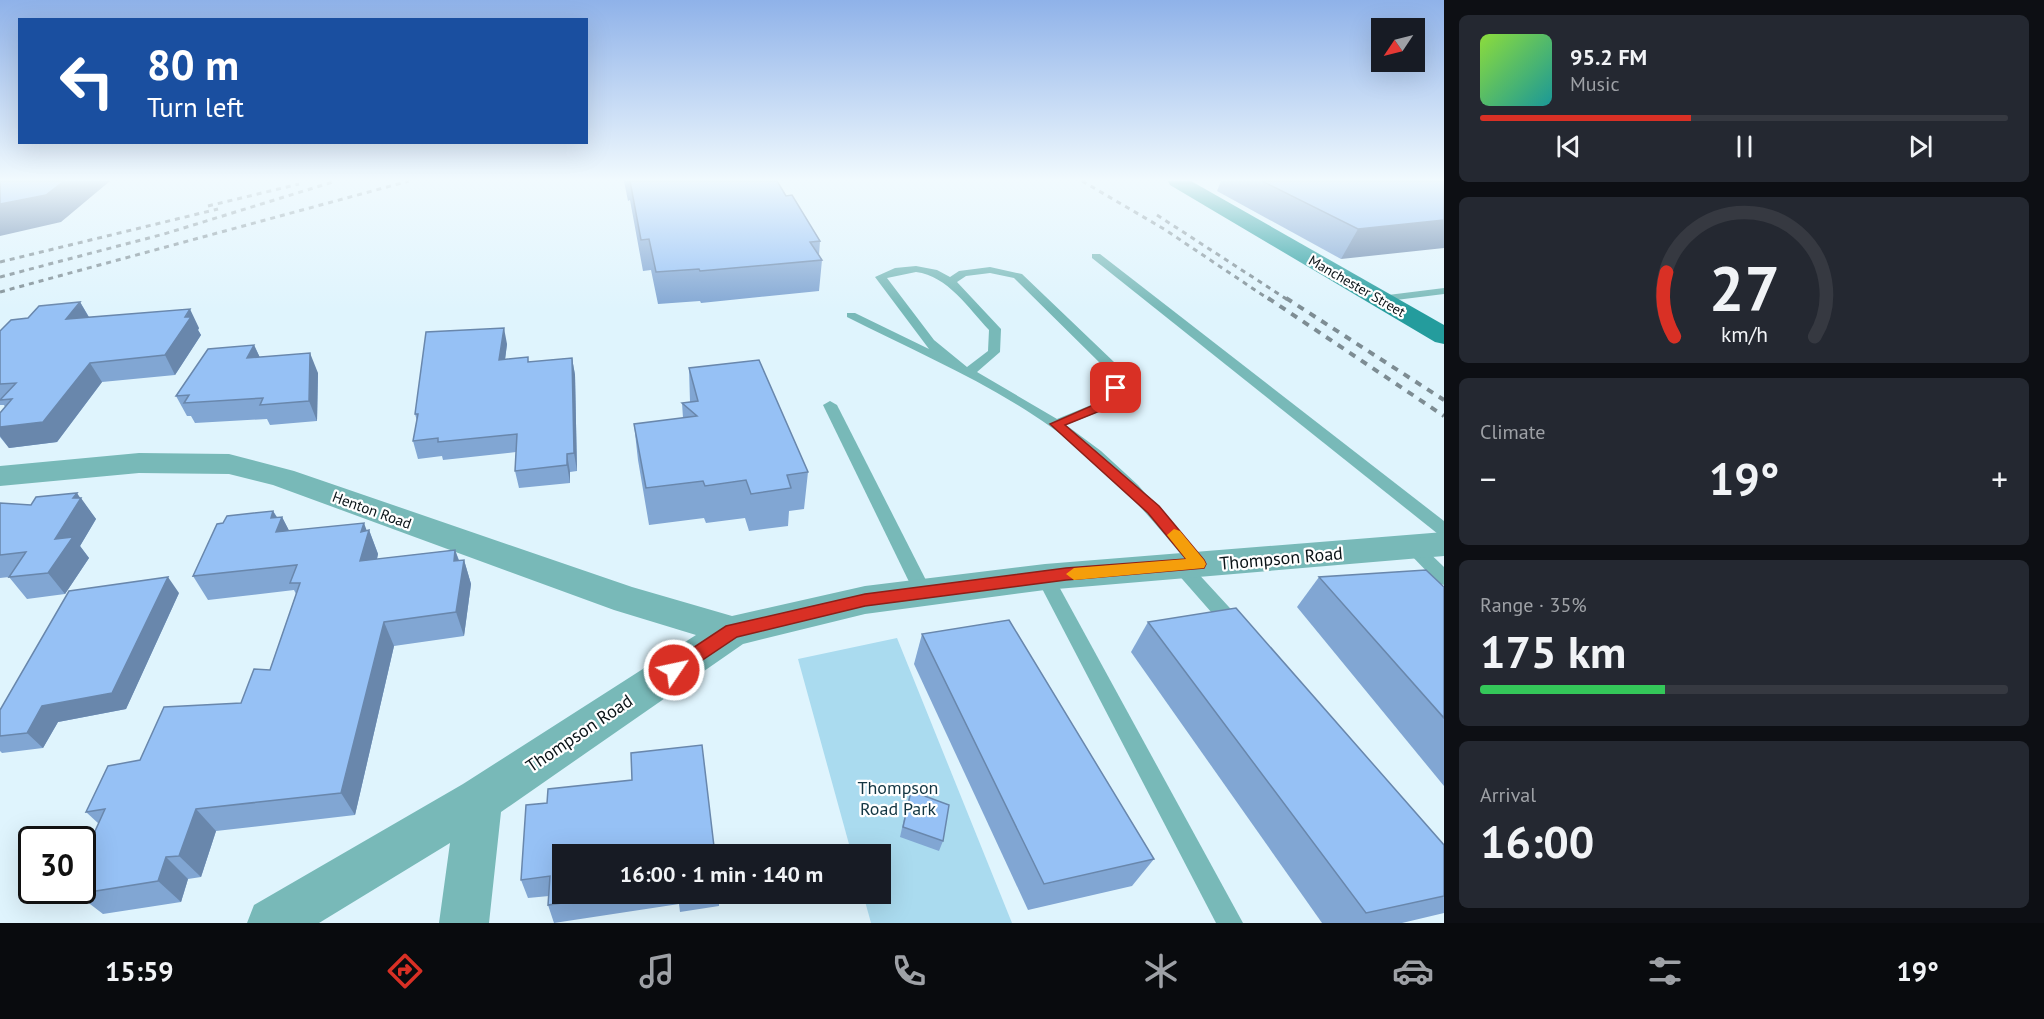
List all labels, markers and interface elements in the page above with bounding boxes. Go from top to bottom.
north arrow [1371,18,1425,72]
map controls [1371,18,1425,72]
text: 80 m [147,37,239,92]
icon: left [48,42,126,120]
text: 95.2 FM [1570,43,1647,71]
text: Music [1570,71,1619,97]
text: Turn left [147,90,244,124]
icon: previous [1552,130,1585,163]
icon: pause [1728,130,1761,163]
icon: next [1904,130,1937,163]
text: 27 [1709,247,1779,328]
street label: Manchester Street [1305,251,1409,321]
text: km/h [1720,320,1767,348]
pin [1090,362,1141,413]
icon: arrive [1099,371,1132,404]
text: Climate [1480,419,1546,445]
text: 19° [1709,449,1779,507]
text: − [1480,457,1497,500]
text: + [1991,457,2008,500]
street label: Henton Road [330,487,414,533]
street label: Thompson Road [1218,541,1344,575]
text: Range · 35% [1480,592,1587,618]
text: 175 km [1480,622,1626,680]
position arrow [642,638,706,702]
street label: Thompson Road [521,689,637,777]
park label: Thompson Road Park [858,776,938,820]
text: Arrival [1480,782,1536,808]
text: 16:00 [1480,812,1594,870]
speed limit sign: 30 [18,826,96,904]
text: 16:00 · 1 min · 140 m [620,860,823,888]
icon: directions [384,950,426,992]
icon: music [636,950,678,992]
icon: phone [888,950,930,992]
icon: climate [1140,950,1182,992]
icon: car [1392,950,1434,992]
icon: filters [1644,950,1686,992]
text: 15:59 [105,954,174,988]
text: 19° [1896,954,1939,988]

